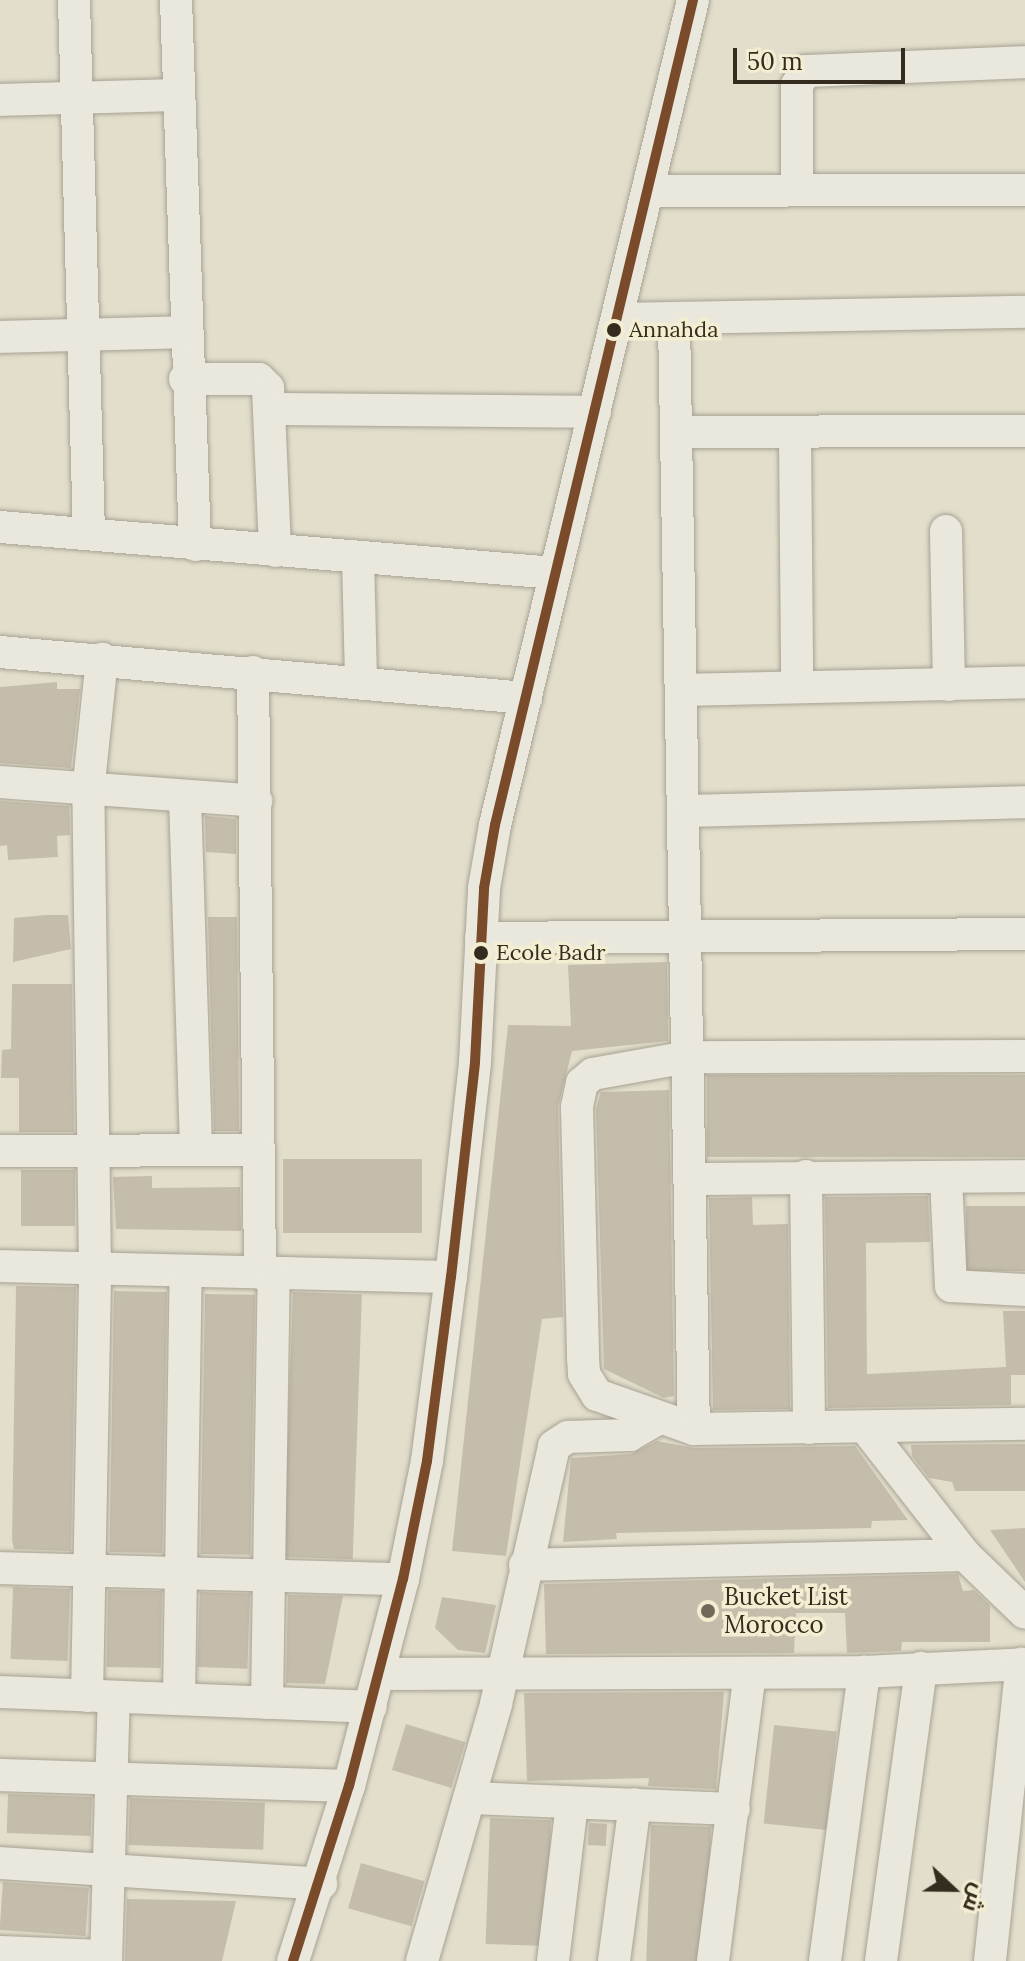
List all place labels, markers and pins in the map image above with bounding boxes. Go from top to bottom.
place label: Annahda [629,317,719,343]
marker: Annahda [606,322,622,338]
place label: Ecole Badr [496,940,606,966]
marker: Ecole Badr [473,945,489,961]
place label: Bucket List Morocco [724,1583,848,1639]
marker: Bucket List Morocco [699,1602,717,1620]

